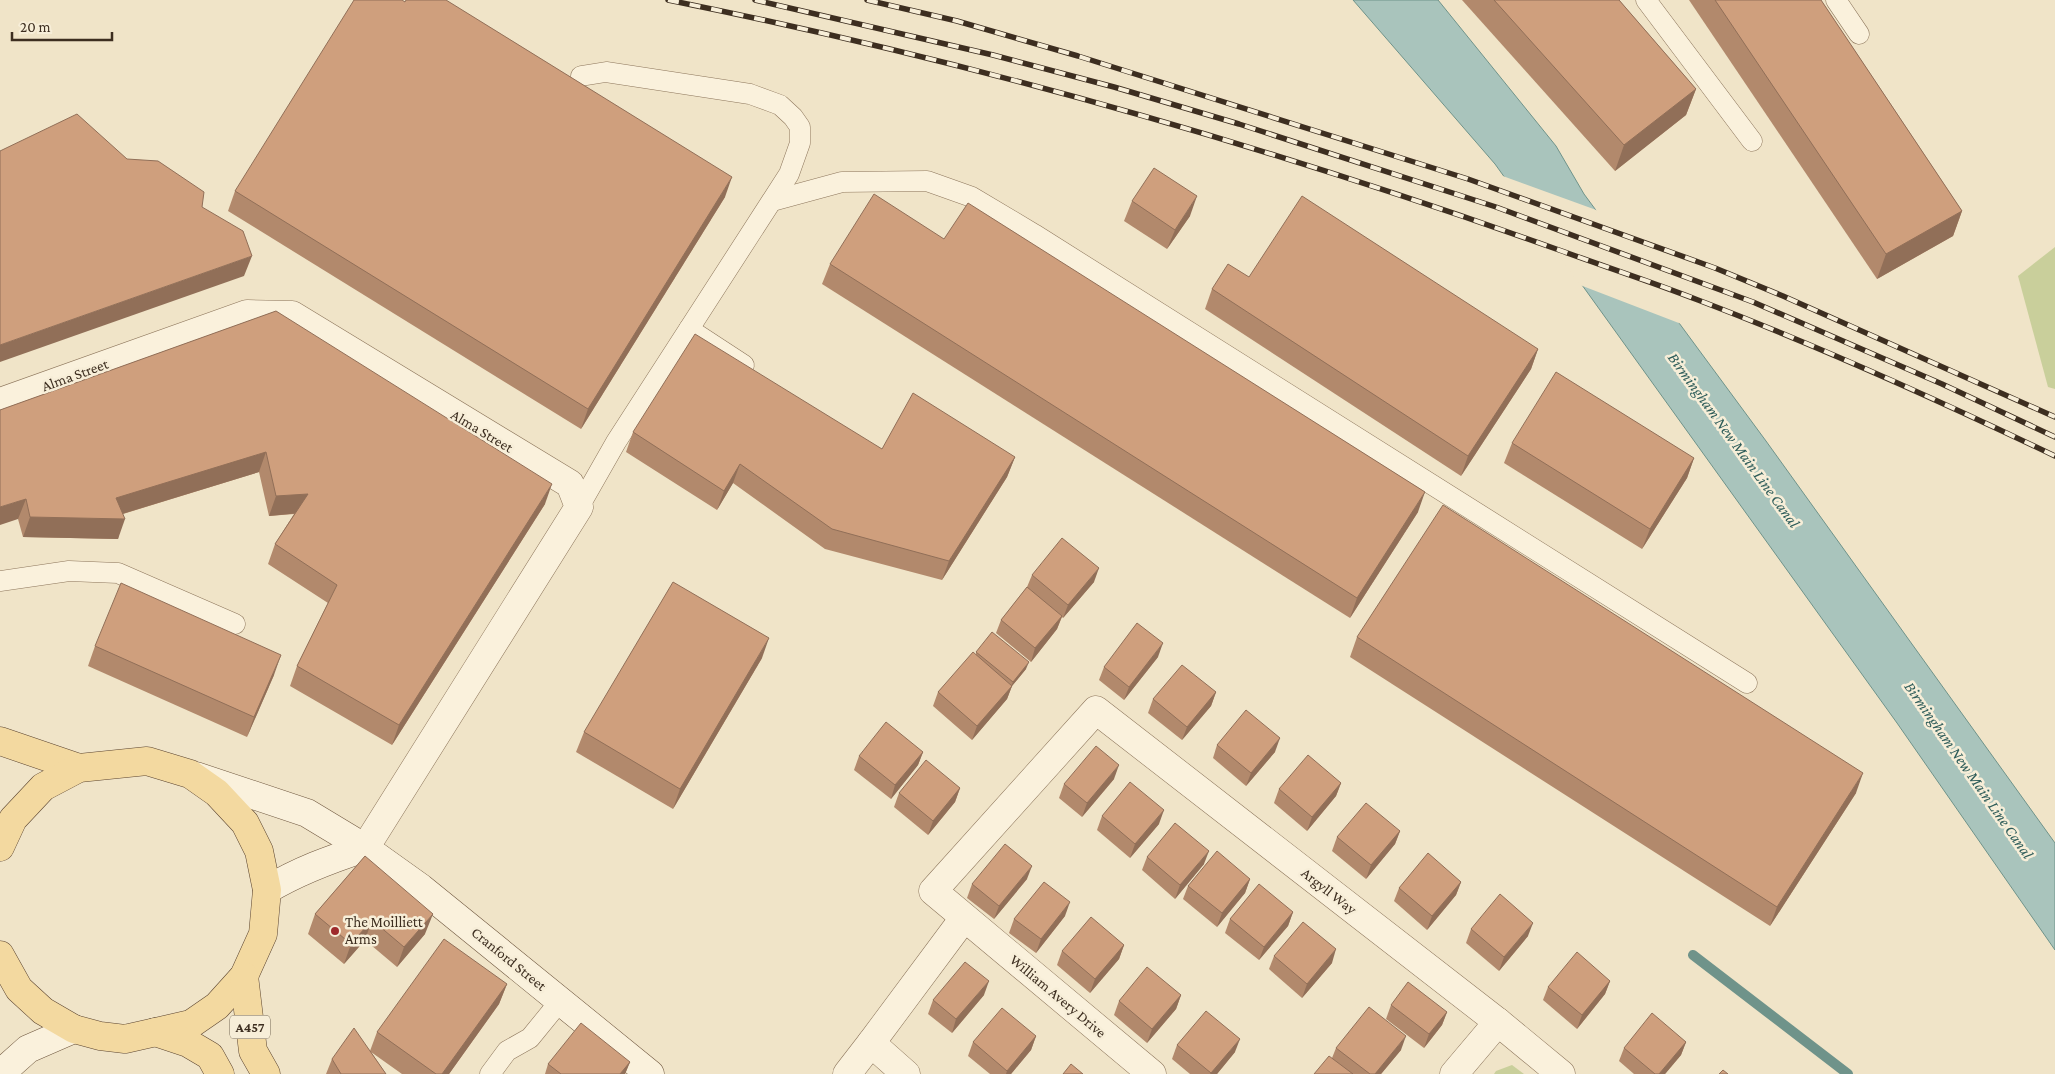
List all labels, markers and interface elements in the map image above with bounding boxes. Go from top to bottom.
scale bar [12,10,112,42]
text: 20 m [20,19,51,35]
water label: Birmingham New Main Line Canal [1664,349,1804,532]
street label: Alma Street [40,355,111,394]
street label: Alma Street [448,406,517,456]
water label: Birmingham New Main Line Canal [1900,678,2037,863]
street label: Argyll Way [1298,865,1360,918]
place label: The Moilliett Arms [345,914,424,947]
street label: Cranford Street [468,924,550,995]
marker: The Moilliett Arms [329,925,341,937]
street label: William Avery Drive [1006,951,1110,1042]
road number: A457 [230,1016,270,1038]

